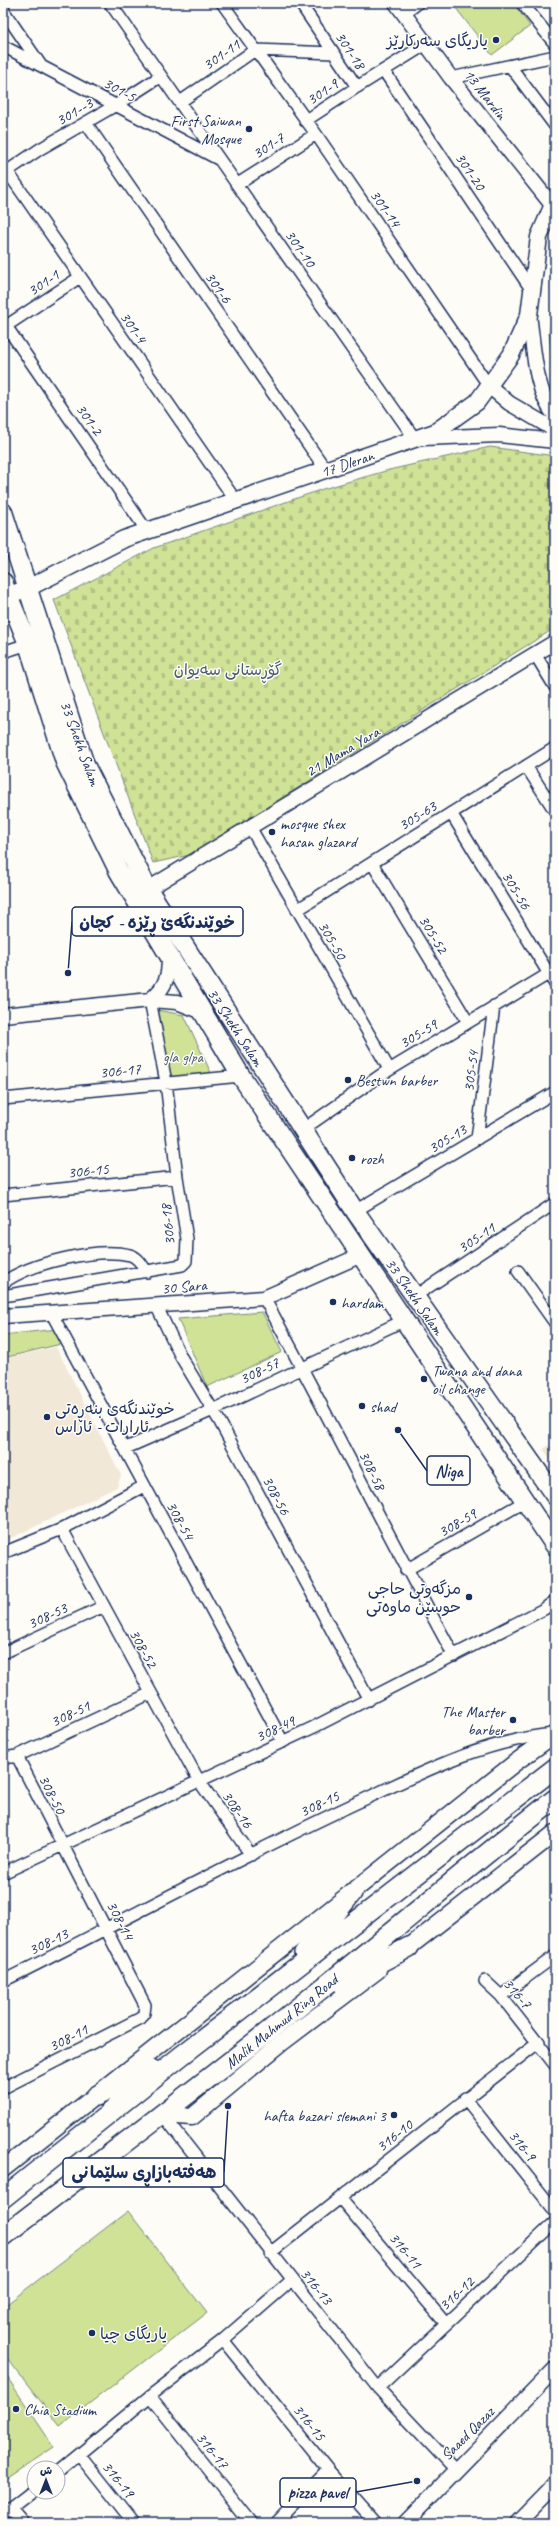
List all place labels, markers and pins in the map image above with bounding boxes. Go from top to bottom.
place label: یاریگای سەرکارێز [385,31,488,51]
marker: یاریگای سەرکارێز [491,35,501,45]
place label: First Saiwan Mosque [171,111,243,149]
marker: First Saiwan Mosque [244,124,254,134]
place label: mosque shex hasan glazard [280,814,359,852]
marker: mosque shex hasan glazard [267,827,277,837]
callout: خوێندنگەێ ڕێزە - کچان [72,907,243,936]
place label: Bestwn barber [356,1071,438,1091]
marker: Bestwn barber [343,1075,353,1085]
place label: rozh [360,1149,384,1169]
marker: rozh [347,1153,357,1163]
place label: hardam [341,1293,385,1313]
marker: hardam [328,1297,338,1307]
place label: Twana and dana oil change [432,1361,523,1399]
marker: Twana and dana oil change [419,1374,429,1384]
place label: shad [370,1397,399,1417]
place label: خوێندنگەی بنەڕەتی ئارارات - ئاراس [55,1399,175,1437]
marker: shad [357,1401,367,1411]
marker: خوێندنگەی بنەڕەتی ئارارات - ئاراس [42,1412,52,1422]
callout: Niga [427,1456,470,1485]
place label: مزگەوتی حاجی حوسێن ماوەتی [366,1579,461,1617]
marker: مزگەوتی حاجی حوسێن ماوەتی [464,1592,474,1602]
place label: The Master barber [441,1702,507,1740]
marker: The Master barber [508,1715,518,1725]
place label: hafta bazari slemani 3 [263,2106,388,2126]
marker: hafta bazari slemani 3 [389,2110,399,2120]
callout: هەفتەبازاڕی سلێمانی [63,2158,224,2187]
place label: یاریگای چیا [100,2324,167,2344]
marker: یاریگای چیا [87,2328,97,2338]
place label: Chia Stadium [24,2400,98,2420]
marker: Chia Stadium [11,2404,21,2414]
callout: pizza pavel [280,2478,356,2507]

